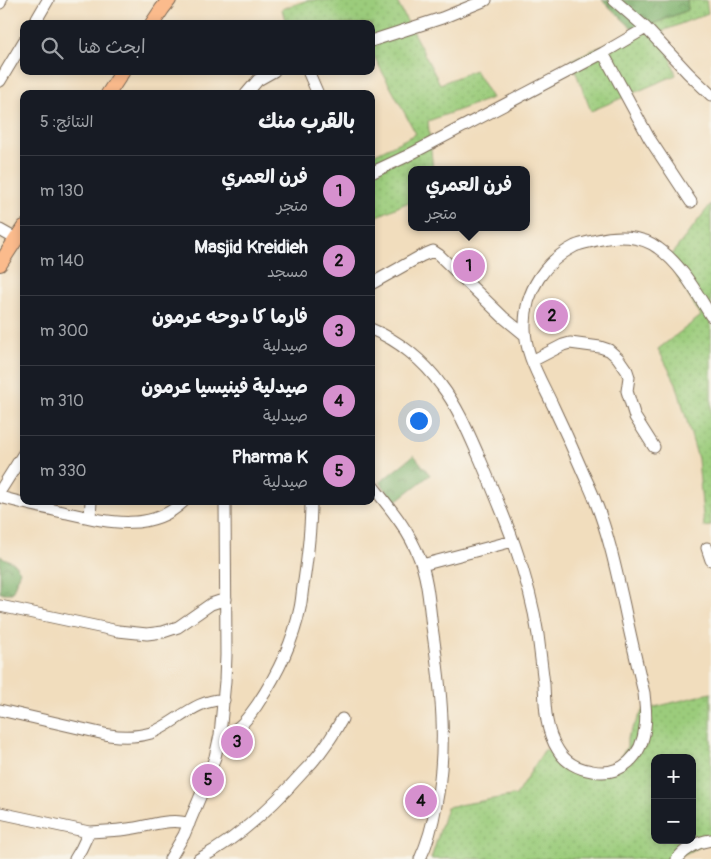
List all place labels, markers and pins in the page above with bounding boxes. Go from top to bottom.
pin: 1 [453,247,485,285]
pin: 2 [536,297,568,335]
pin: 3 [221,723,253,761]
pin: 5 [192,761,224,799]
pin: 4 [405,782,437,820]

